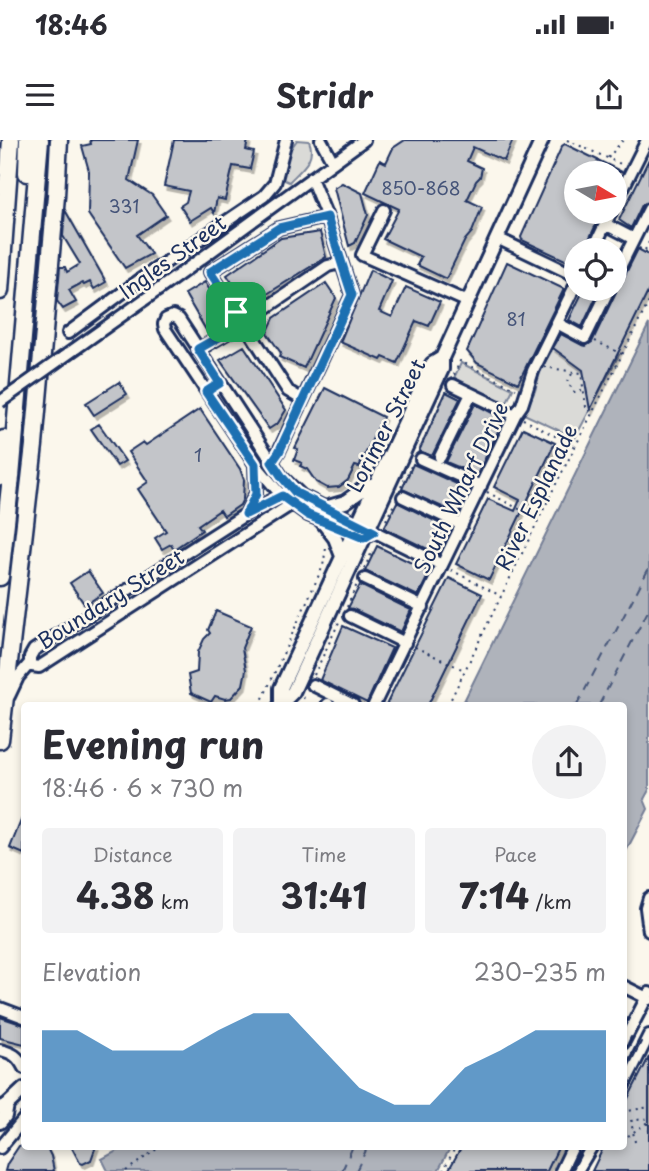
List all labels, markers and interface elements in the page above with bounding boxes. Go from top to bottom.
text: 18:46 [35,5,108,44]
text: Stridr [276,71,373,119]
icon: menu [21,76,59,114]
icon: share [590,76,628,114]
north arrow [564,161,626,224]
map controls [564,161,627,301]
house number: 850-868 [382,174,460,201]
house number: 331 [109,192,139,219]
street label: Ingles Street [112,206,232,306]
button: locate [564,238,627,301]
pin [206,282,266,342]
icon: arrive [217,293,255,331]
house number: 81 [506,305,526,332]
street label: Lorimer Street [337,352,433,498]
street label: South Wharf Drive [405,396,515,578]
street label: River Esplanade [486,418,584,576]
house number: 1 [194,441,202,468]
street label: Boundary Street [30,540,190,656]
text: Evening run [42,715,264,772]
button: share [532,725,606,799]
text: 18:46 · 6 × 730 m [42,770,243,805]
text: Distance [93,840,173,868]
text: Time [302,840,346,868]
text: Pace [494,840,537,868]
text: 4.38 [76,868,155,921]
text: 31:41 [280,868,368,921]
text: 7:14 [459,868,529,921]
text: km [155,887,189,915]
text: /km [529,887,572,915]
text: Elevation [42,954,141,989]
text: 230–235 m [474,954,606,989]

